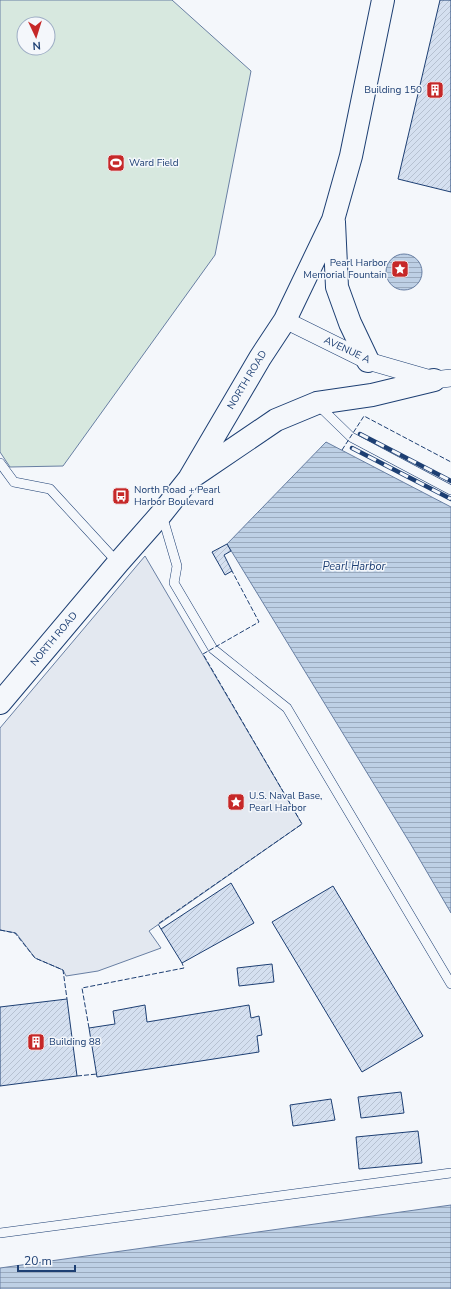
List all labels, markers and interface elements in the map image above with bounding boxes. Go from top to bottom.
north arrow [16,16,56,56]
text: N [32,38,41,53]
building icon: Building 150 [425,80,445,100]
place label: Building 150 [364,83,422,97]
sports icon: Ward Field [106,153,126,173]
place label: Ward Field [129,156,179,170]
place label: Pearl Harbor Memorial Fountain [303,256,387,282]
place icon: Pearl Harbor Memorial Fountain [390,259,410,279]
street label: AVENUE A [321,333,373,367]
street label: NORTH ROAD [224,348,270,412]
place label: North Road + Pearl Harbor Boulevard [134,483,220,509]
bus stop icon: North Road + Pearl Harbor Boulevard [111,486,131,506]
water label: Pearl Harbor [322,559,387,574]
street label: NORTH ROAD [27,609,81,669]
place label: U.S. Naval Base, Pearl Harbor [249,789,322,815]
place icon: U.S. Naval Base, Pearl Harbor [226,792,246,812]
building icon: Building 88 [26,1032,46,1052]
place label: Building 88 [49,1035,101,1049]
scale bar [18,1247,75,1273]
text: 20 m [24,1253,52,1269]

